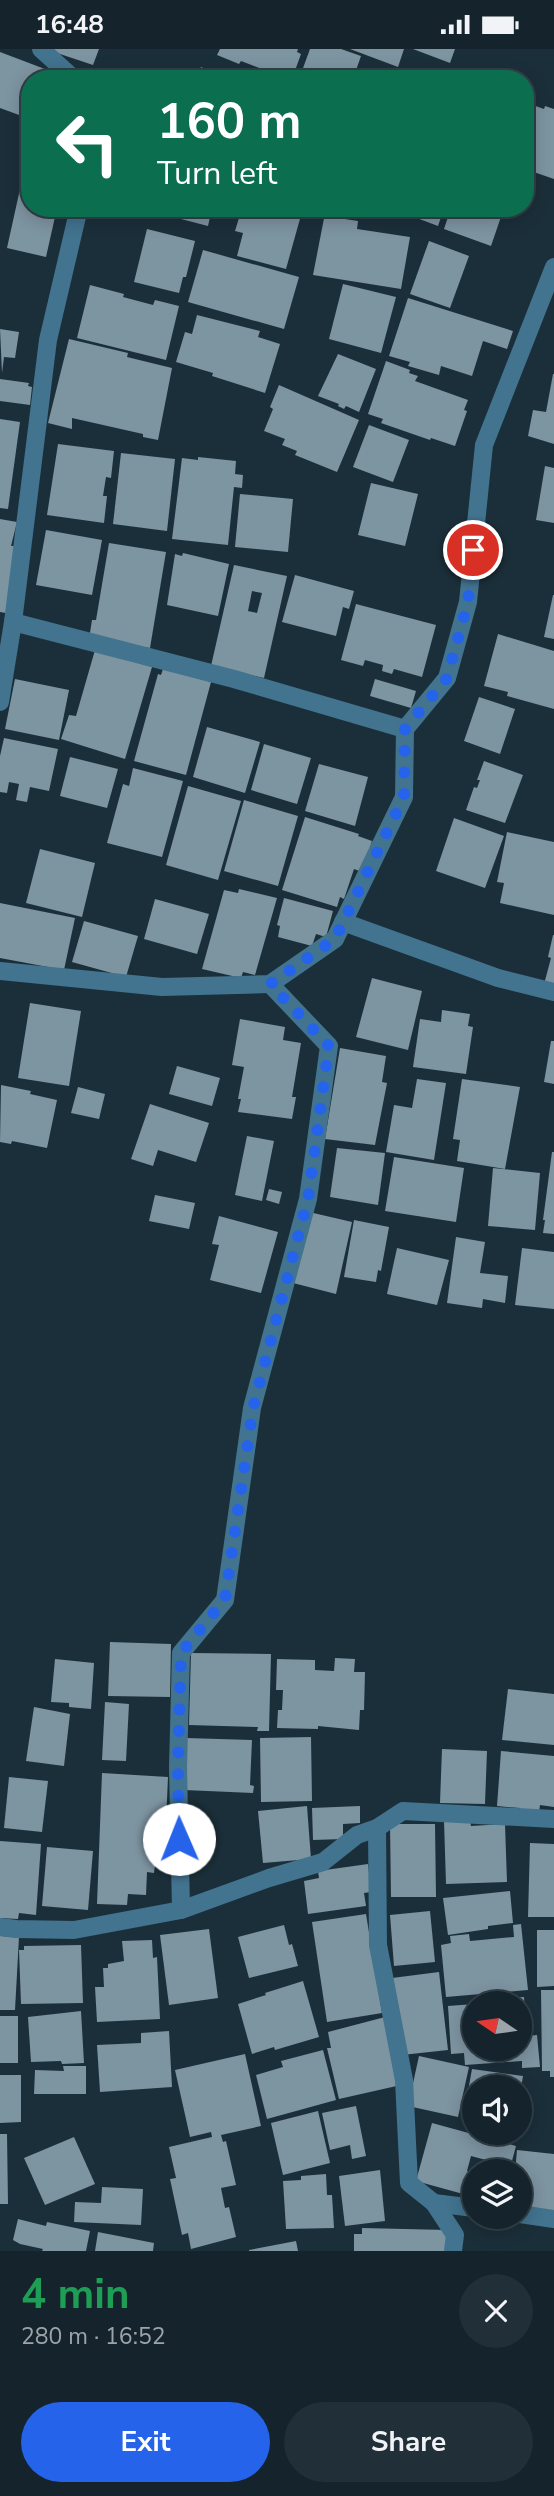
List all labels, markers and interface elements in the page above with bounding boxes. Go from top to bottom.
text: 16:48 [35,7,104,42]
text: 160 m [157,88,301,155]
icon: left [42,98,133,189]
text: Turn left [157,152,277,195]
pin [443,520,503,580]
icon: arrive [454,531,492,569]
position arrow [142,1802,216,1876]
north arrow [462,1991,532,2061]
map controls [462,1991,532,2229]
button: sound [462,2075,532,2145]
button: layers [462,2159,532,2229]
text: 4 min [21,2266,130,2323]
button: close [459,2274,533,2348]
text: 280 m · 16:52 [21,2321,166,2352]
button: Exit [21,2402,270,2482]
button: Share [284,2402,533,2482]

